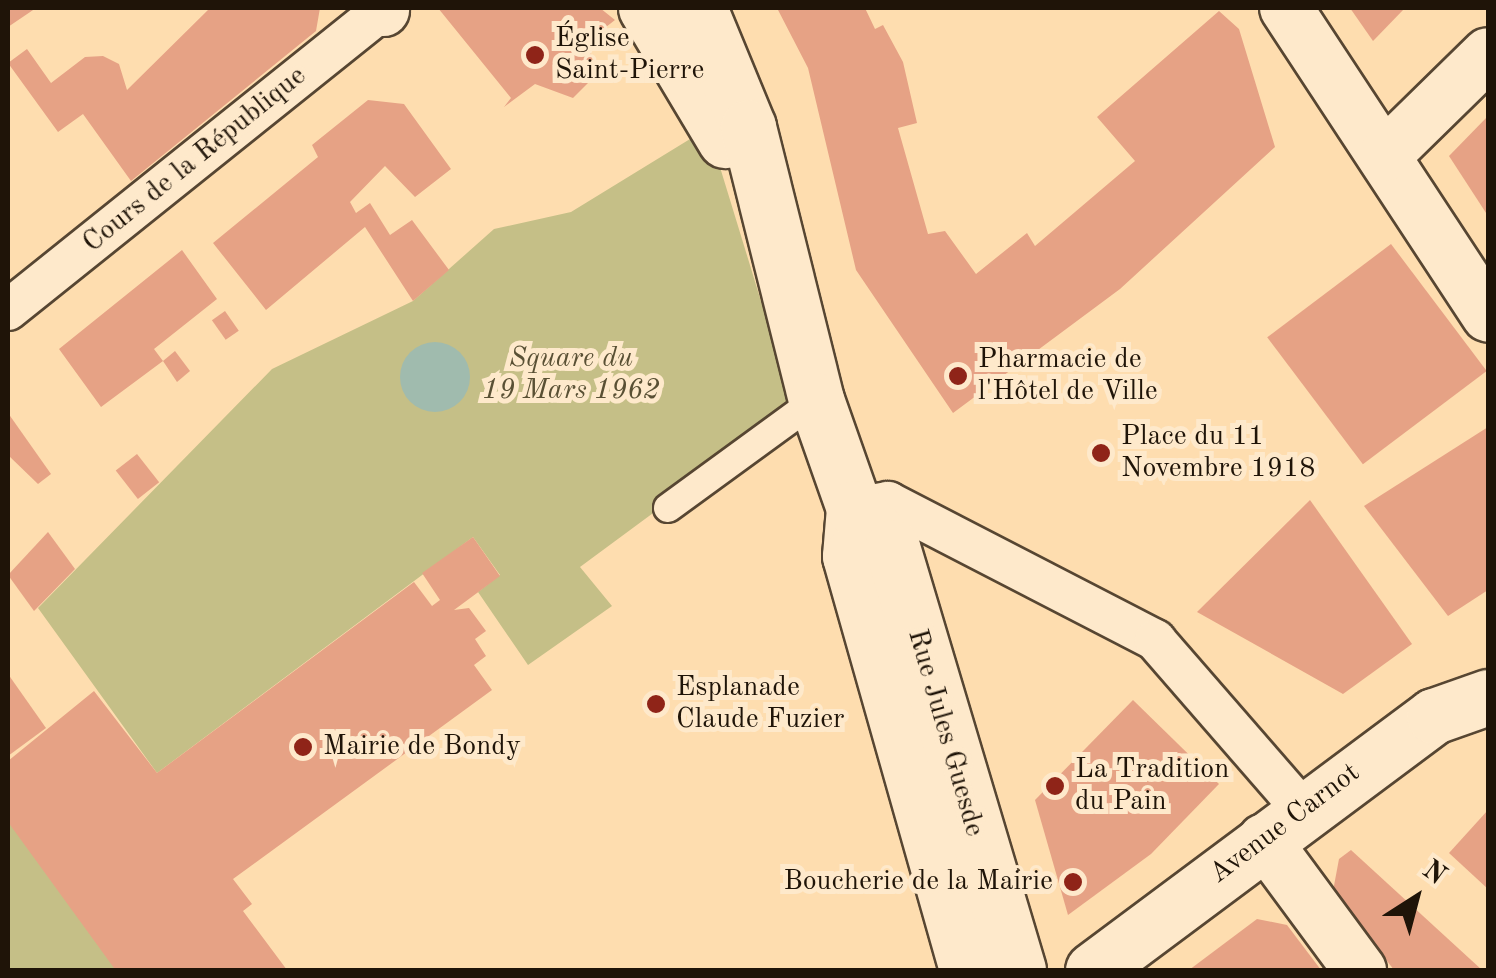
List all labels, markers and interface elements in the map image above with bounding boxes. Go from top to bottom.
place label: Église Saint-Pierre [555,22,704,88]
marker: Église Saint-Pierre [524,44,546,66]
street label: Cours de la République [77,60,313,260]
park label: Square du 19 Mars 1962 [483,342,659,408]
place label: Pharmacie de l'Hôtel de Ville [978,343,1158,409]
marker: Pharmacie de l'Hôtel de Ville [947,365,969,387]
place label: Place du 11 Novembre 1918 [1121,420,1315,486]
marker: Place du 11 Novembre 1918 [1090,442,1112,464]
street label: Rue Jules Guesde [899,626,991,840]
place label: Esplanade Claude Fuzier [676,671,845,737]
marker: Esplanade Claude Fuzier [645,693,667,715]
place label: Mairie de Bondy [323,730,521,764]
marker: Mairie de Bondy [292,736,314,758]
place label: La Tradition du Pain [1075,753,1229,819]
street label: Avenue Carnot [1203,757,1367,891]
marker: La Tradition du Pain [1044,775,1066,797]
north arrow [1366,848,1466,948]
text: N [1417,856,1451,891]
place label: Boucherie de la Mairie [783,865,1053,899]
marker: Boucherie de la Mairie [1062,871,1084,893]

